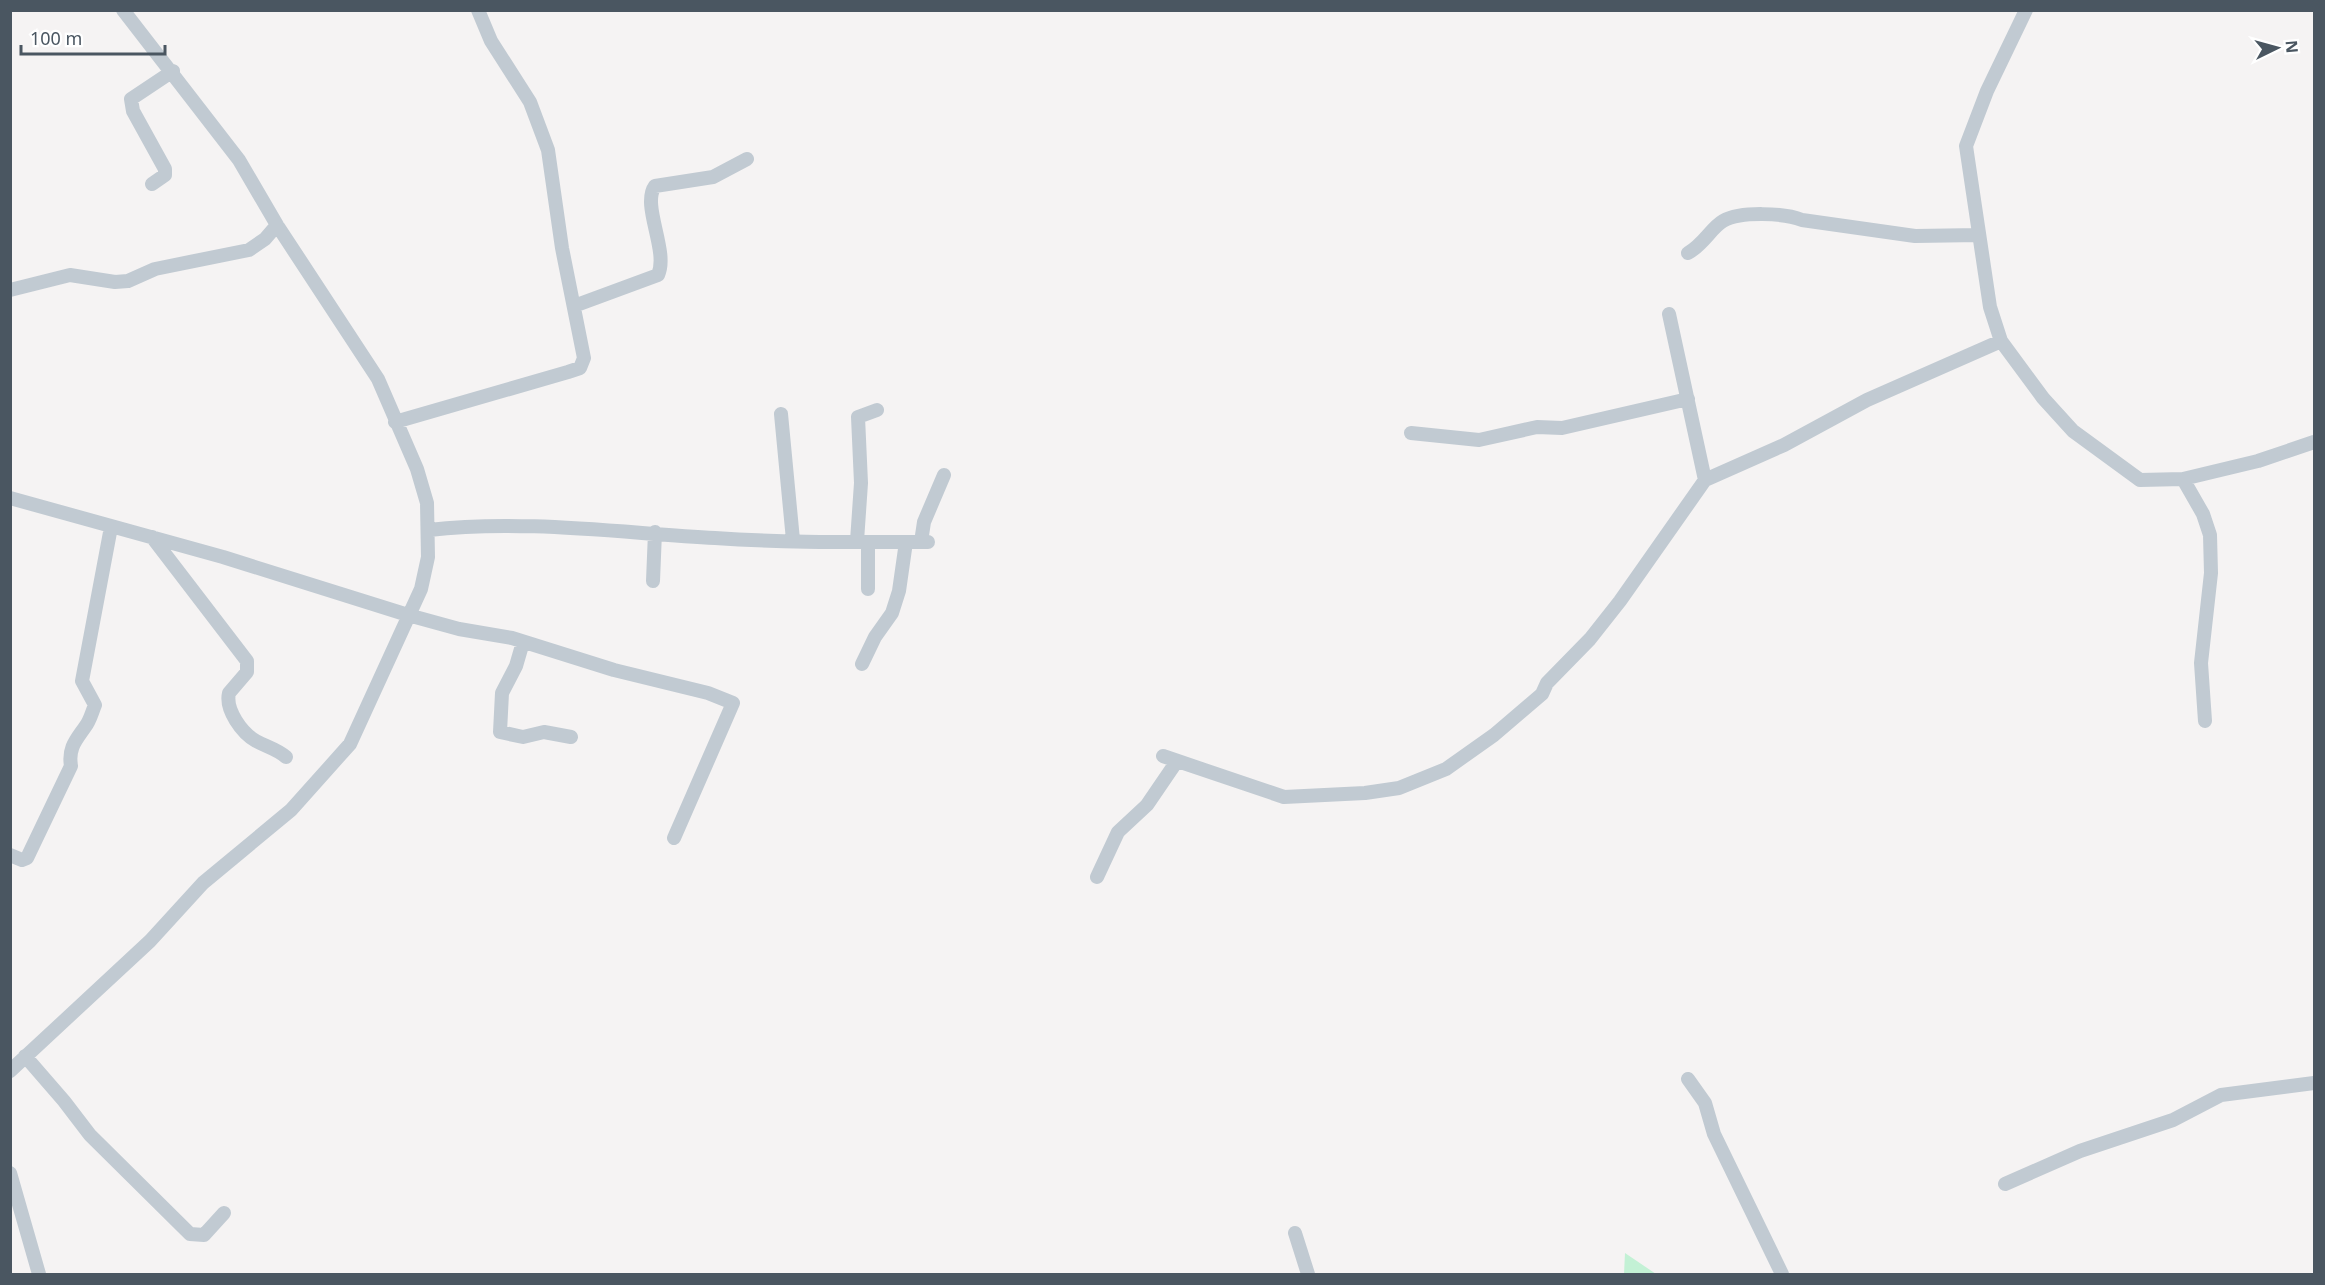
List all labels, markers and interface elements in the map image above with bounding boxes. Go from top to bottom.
scale bar [21,18,165,56]
north arrow [2247,18,2307,78]
text: 100 m [30,26,82,50]
text: N [2280,39,2303,54]

